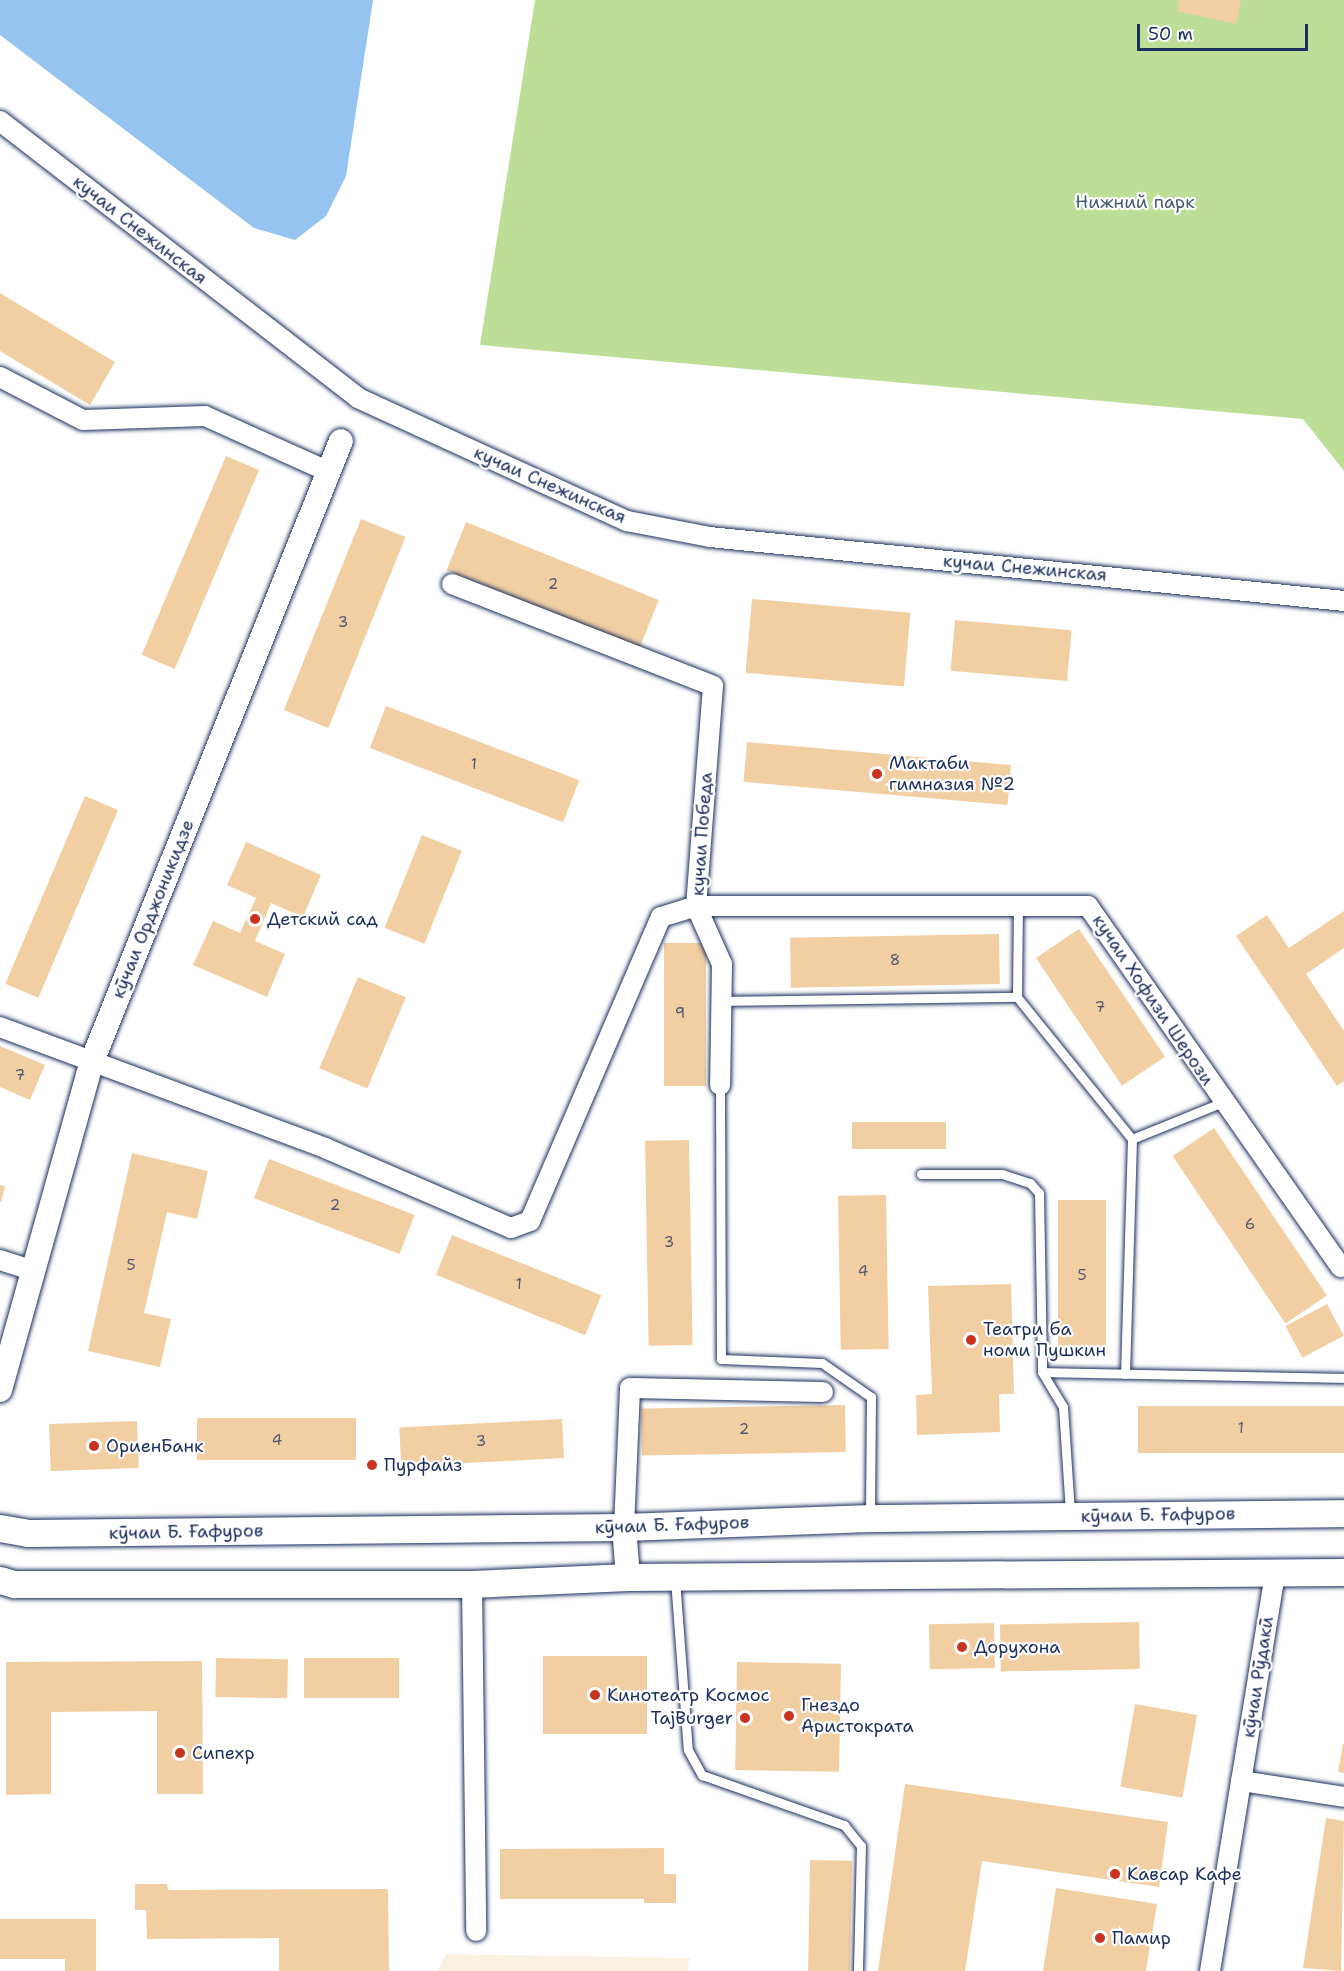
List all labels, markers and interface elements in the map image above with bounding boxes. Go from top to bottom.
scale bar [1140,12,1311,50]
text: 50 m [1148,22,1193,46]
street label: кучаи Снежинская [69,171,211,289]
park label: Нижний парк [1075,191,1195,213]
street label: кучаи Снежинская [470,442,630,528]
street label: кучаи Снежинская [942,550,1108,586]
house number: 2 [548,576,558,594]
house number: 3 [338,614,348,632]
place label: Мактаби гимназия №2 [889,753,1015,795]
house number: 1 [471,756,477,774]
marker: Мактаби гимназия №2 [870,767,884,781]
street label: кучаи Победа [687,771,717,897]
street label: кӯчаи Орджоникидзе [107,816,199,1002]
place label: Детский сад [267,908,378,930]
street label: кучаи Хофизи Шерози [1088,910,1218,1090]
marker: Детский сад [248,912,262,926]
house number: 8 [890,952,900,970]
house number: 7 [1095,999,1105,1017]
house number: 9 [675,1005,685,1023]
house number: 7 [15,1067,25,1085]
house number: 2 [330,1197,340,1215]
house number: 6 [1245,1216,1255,1234]
house number: 3 [664,1234,674,1252]
house number: 5 [126,1257,136,1275]
house number: 4 [858,1263,868,1281]
house number: 5 [1077,1267,1087,1285]
house number: 1 [516,1276,522,1294]
place label: Театри ба номи Пушкин [983,1319,1106,1362]
marker: Театри ба номи Пушкин [964,1333,978,1347]
house number: 1 [1238,1420,1244,1438]
house number: 2 [739,1421,749,1439]
house number: 4 [272,1432,282,1450]
house number: 3 [476,1433,486,1451]
place label: ОриенБанк [106,1435,204,1457]
marker: ОриенБанк [87,1439,101,1453]
place label: Пурфайз [384,1454,462,1476]
marker: Пурфайз [365,1458,379,1472]
street label: кӯчаи Б. Ғафуров [1081,1503,1235,1527]
street label: кӯчаи Б. Ғафуров [594,1512,750,1538]
street label: кӯчаи Б. Ғафуров [109,1520,263,1544]
street label: кӯчаи Рӯдакӣ [1238,1615,1278,1739]
place label: Дорухона [974,1636,1060,1658]
marker: Дорухона [955,1640,969,1654]
place label: Кинотеатр Космос [607,1684,770,1706]
marker: Кинотеатр Космос [588,1688,602,1702]
place label: Гнездо Аристократа [801,1695,914,1738]
place label: TajBurger [651,1707,733,1729]
marker: Гнездо Аристократа [782,1709,796,1723]
marker: TajBurger [738,1711,752,1725]
place label: Сипехр [192,1742,255,1764]
marker: Сипехр [173,1746,187,1760]
place label: Кавсар Кафе [1127,1863,1242,1885]
marker: Кавсар Кафе [1108,1867,1122,1881]
place label: Памир [1112,1927,1171,1949]
marker: Памир [1093,1931,1107,1945]

